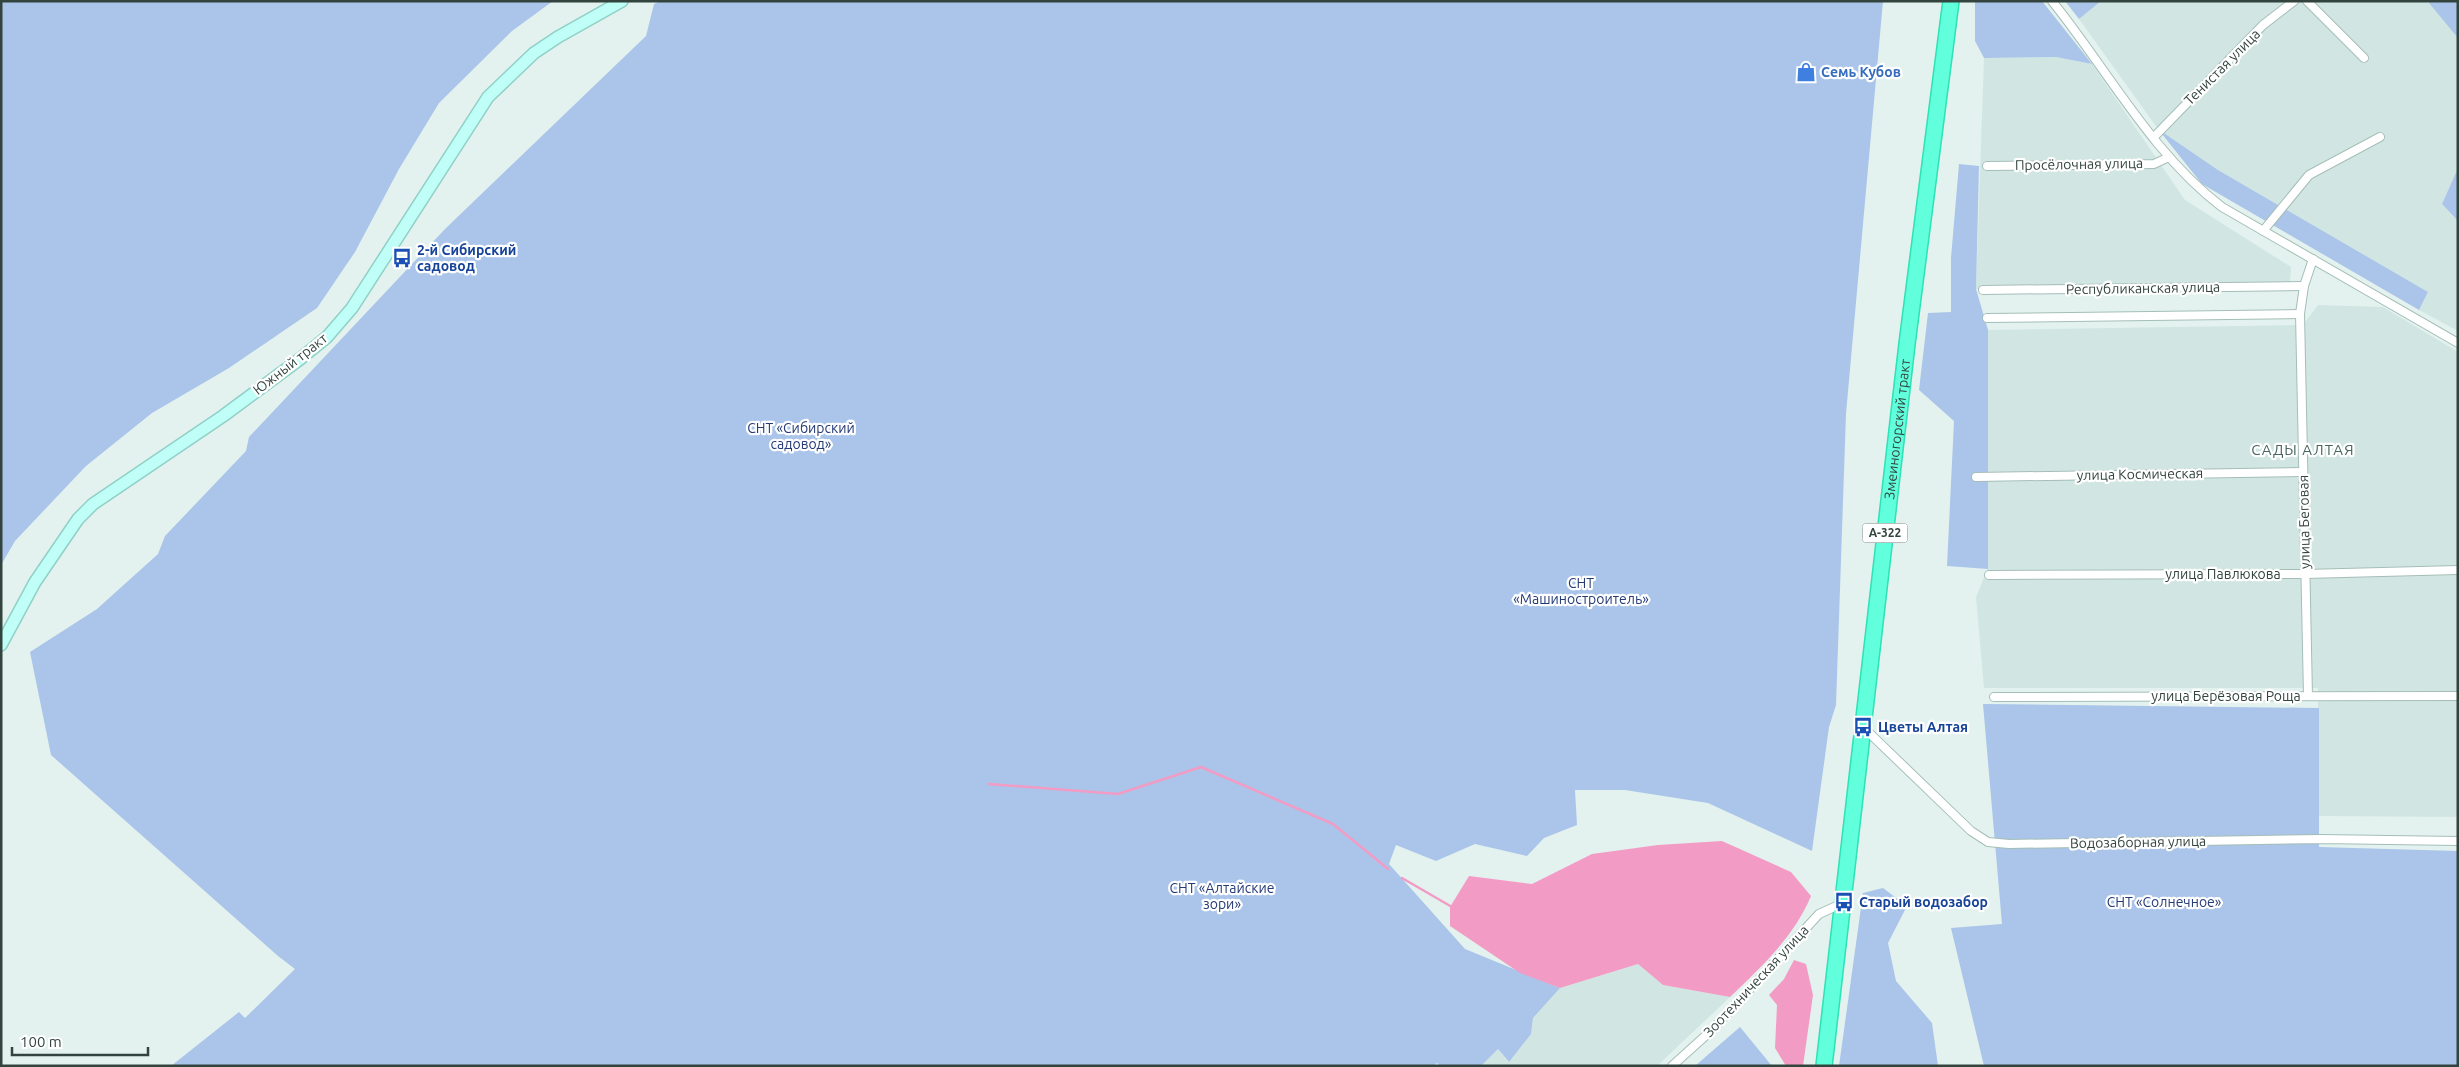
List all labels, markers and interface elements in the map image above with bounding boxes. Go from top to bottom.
street label: Тенистая улица [2181,26,2263,108]
shop icon: Семь Кубов [1795,61,1817,83]
place label: Семь Кубов [1821,64,1901,80]
street label: Просёлочная улица [2015,155,2143,173]
place label: 2-й Сибирский садовод [417,242,516,274]
bus stop icon: 2-й Сибирский садовод [391,247,413,269]
street label: Республиканская улица [2066,279,2220,297]
street label: Южный тракт [250,330,330,398]
street label: Змеиногорский тракт [1881,358,1913,500]
park label: СНТ «Сибирский садовод» [747,420,855,452]
district label: САДЫ АЛТАЯ [2251,441,2355,458]
street label: улица Космическая [2077,465,2203,483]
street label: улица Беговая [2295,475,2313,569]
road number: А-322 [1862,524,1908,542]
street label: улица Павлюкова [2165,566,2281,582]
park label: СНТ «Машиностроитель» [1513,575,1649,607]
street label: улица Берёзовая Роща [2151,688,2301,704]
bus stop icon: Цветы Алтая [1852,716,1874,738]
place label: Цветы Алтая [1878,719,1968,735]
street label: Водозаборная улица [2070,833,2206,851]
park label: СНТ «Алтайские зори» [1170,880,1274,912]
bus stop icon: Старый водозабор [1833,891,1855,913]
place label: Старый водозабор [1859,894,1988,910]
park label: СНТ «Солнечное» [2107,894,2222,910]
street label: Зоотехническая улица [1700,922,1812,1040]
scale bar [12,1024,149,1056]
text: 100 m [20,1033,62,1050]

